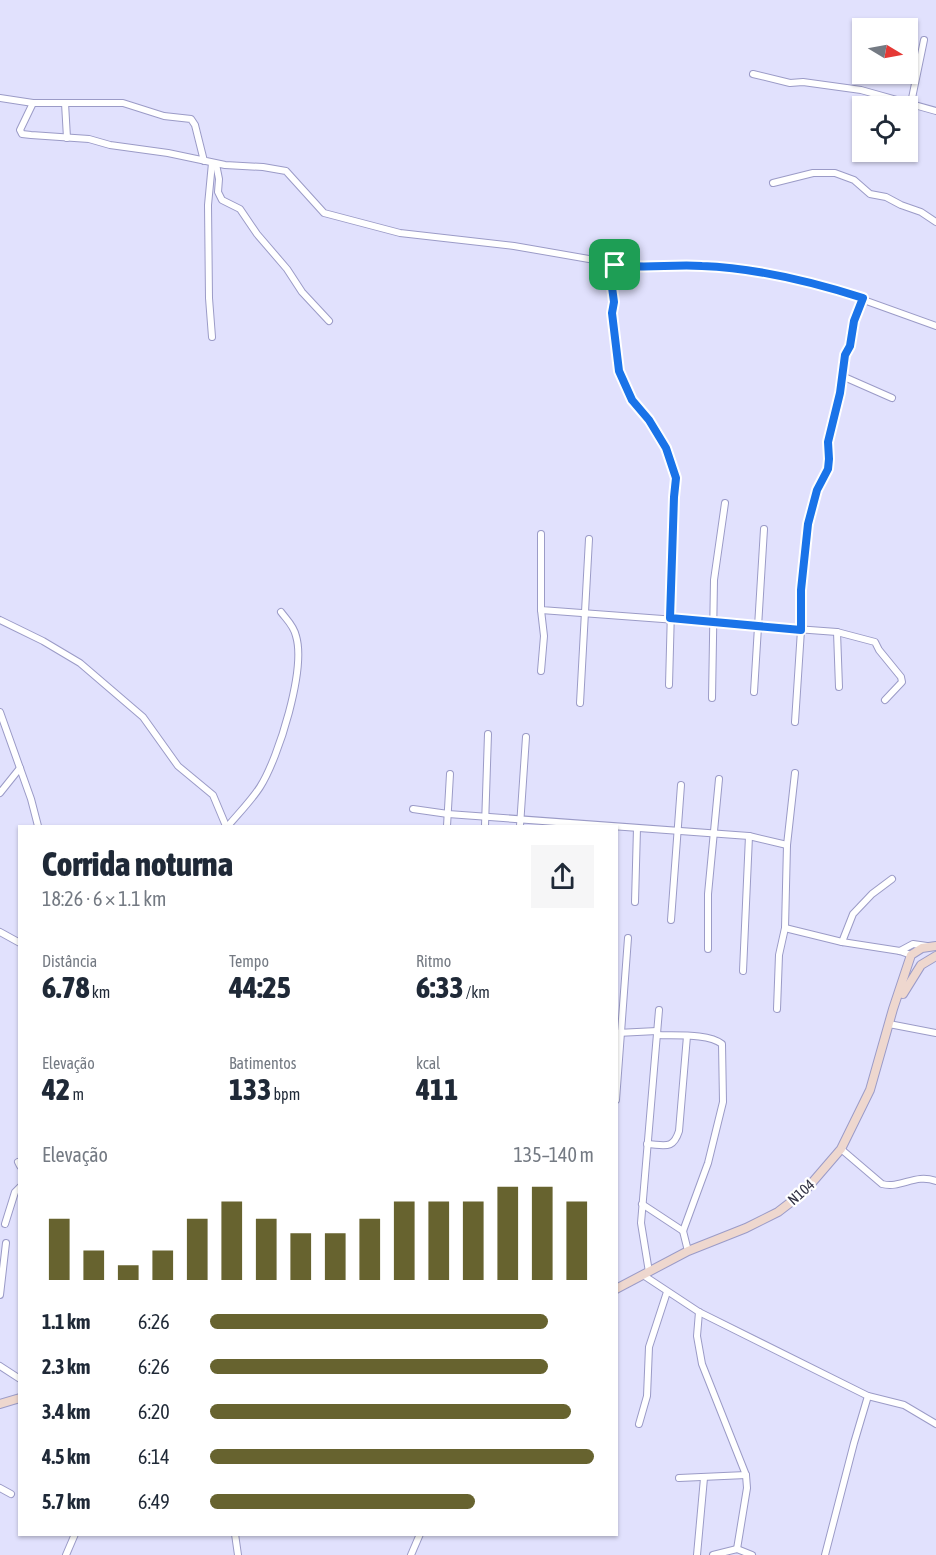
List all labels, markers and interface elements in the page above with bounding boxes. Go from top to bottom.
north arrow [852,18,918,84]
map controls [852,18,918,162]
button: locate [852,96,918,162]
pin [589,239,640,290]
icon: arrive [598,248,631,281]
text: Corrida noturna [42,845,233,883]
button: share [531,845,594,908]
text: 18:26 · 6 × 1.1 km [42,887,167,910]
text: Distância [42,952,97,970]
text: Tempo [229,952,269,970]
text: Ritmo [416,952,451,970]
text: 6.78 [42,970,90,1004]
text: 44:25 [229,970,291,1004]
text: 6:33 [416,970,464,1004]
text: km [90,983,110,1001]
text: /km [464,983,490,1001]
text: Elevação [42,1054,95,1072]
text: Batimentos [229,1054,296,1072]
text: kcal [416,1054,440,1072]
text: 42 [42,1072,70,1106]
text: 133 [229,1072,271,1106]
text: 411 [416,1072,458,1106]
text: m [70,1085,84,1103]
text: bpm [271,1085,300,1103]
text: Elevação [42,1143,108,1166]
text: 135–140 m [513,1143,594,1166]
street label: N104 [784,1176,818,1208]
text: 1.1 km [42,1310,90,1333]
text: 6:26 [138,1310,170,1333]
text: 2.3 km [42,1355,90,1378]
text: 6:26 [138,1355,170,1378]
text: 3.4 km [42,1400,90,1423]
text: 6:20 [138,1400,170,1423]
text: 4.5 km [42,1445,90,1468]
text: 6:14 [138,1445,170,1468]
text: 5.7 km [42,1490,90,1513]
text: 6:49 [138,1490,170,1513]

